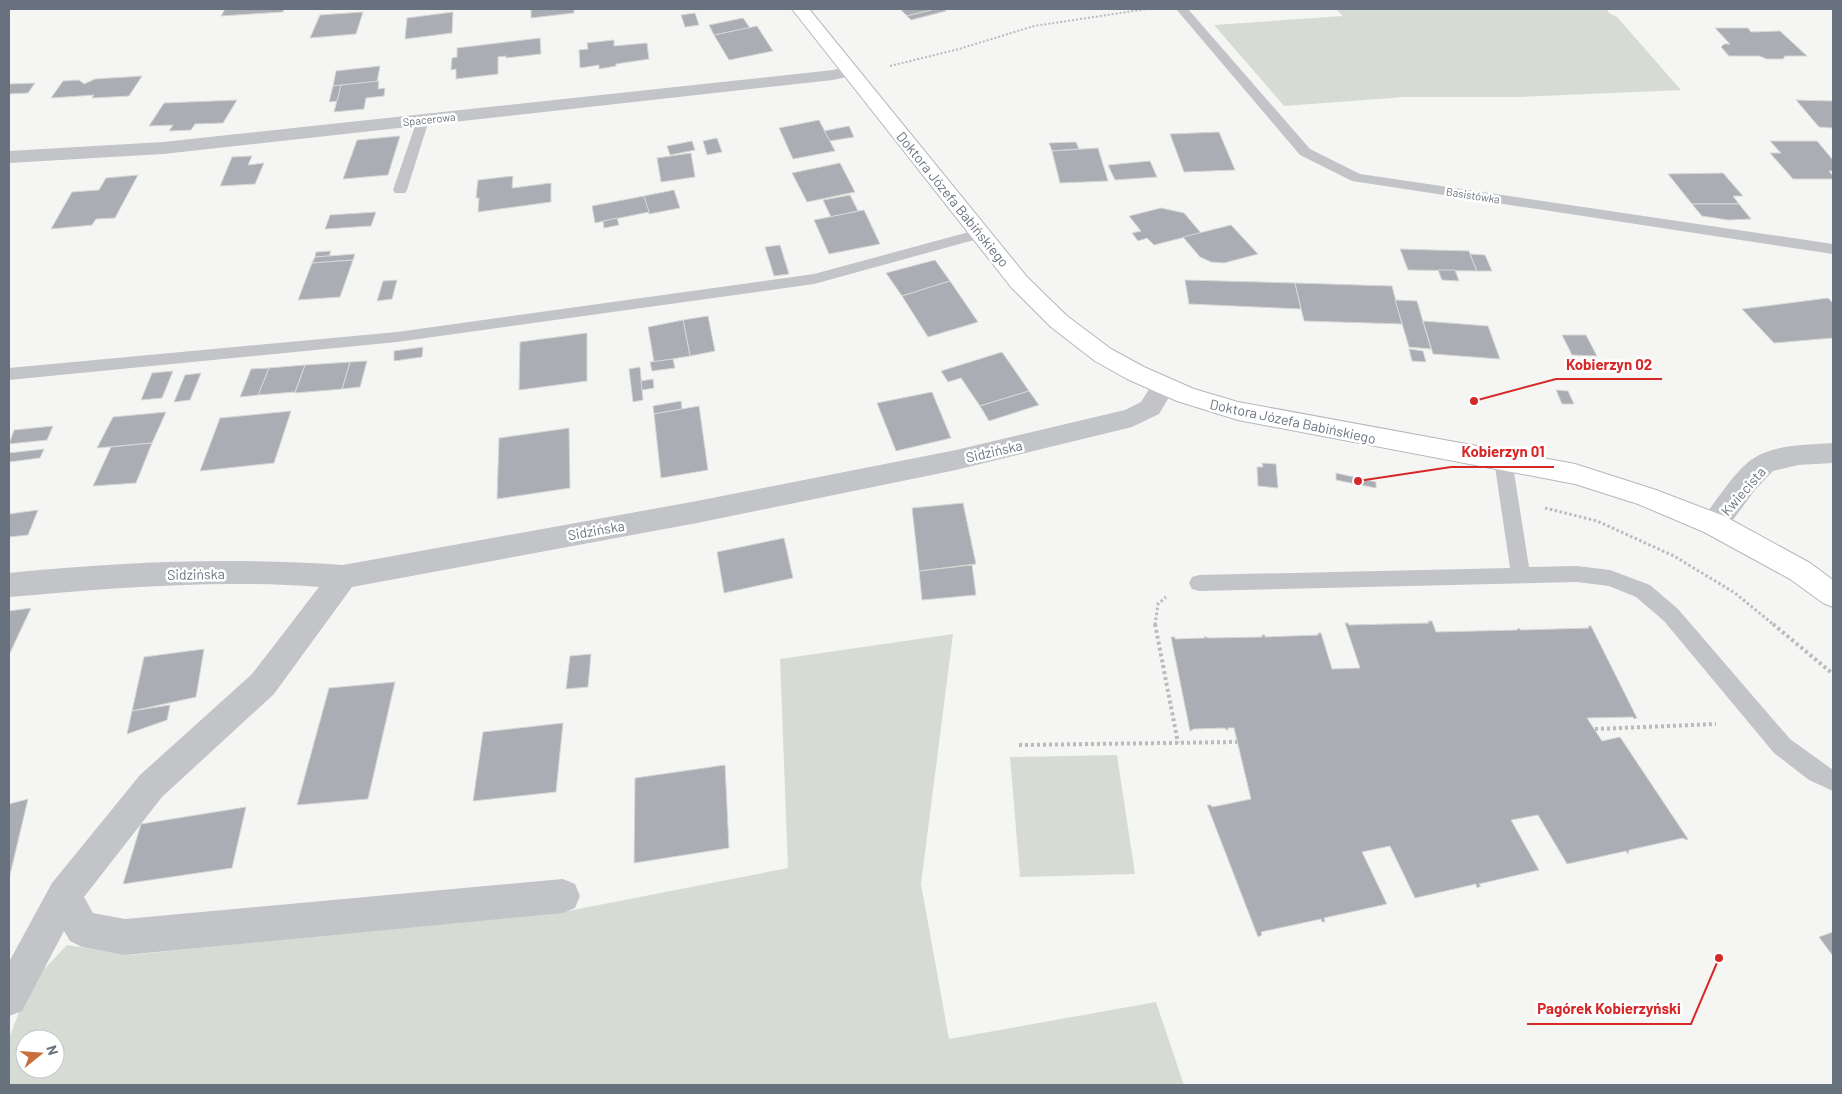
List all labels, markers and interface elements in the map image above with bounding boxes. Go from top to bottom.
street label: Spacerowa [402,110,456,128]
street label: Doktora Józefa Babińskiego [893,128,1013,270]
street label: Basistówka [1445,184,1501,206]
callout: Kobierzyn 02 [1556,349,1662,379]
text: Kobierzyn 02 [1566,355,1652,373]
street label: Doktora Józefa Babińskiego [1208,395,1378,447]
street label: Sidzińska [964,436,1024,466]
callout: Kobierzyn 01 [1451,437,1554,467]
text: Kobierzyn 01 [1462,442,1544,460]
street label: Kwiecista [1717,463,1769,519]
street label: Sidzińska [566,517,626,543]
street label: Sidzińska [167,565,225,583]
callout: Pagórek Kobierzyński [1527,994,1691,1024]
text: Pagórek Kobierzyński [1537,999,1681,1017]
north arrow [15,1029,65,1079]
text: N [43,1043,62,1057]

